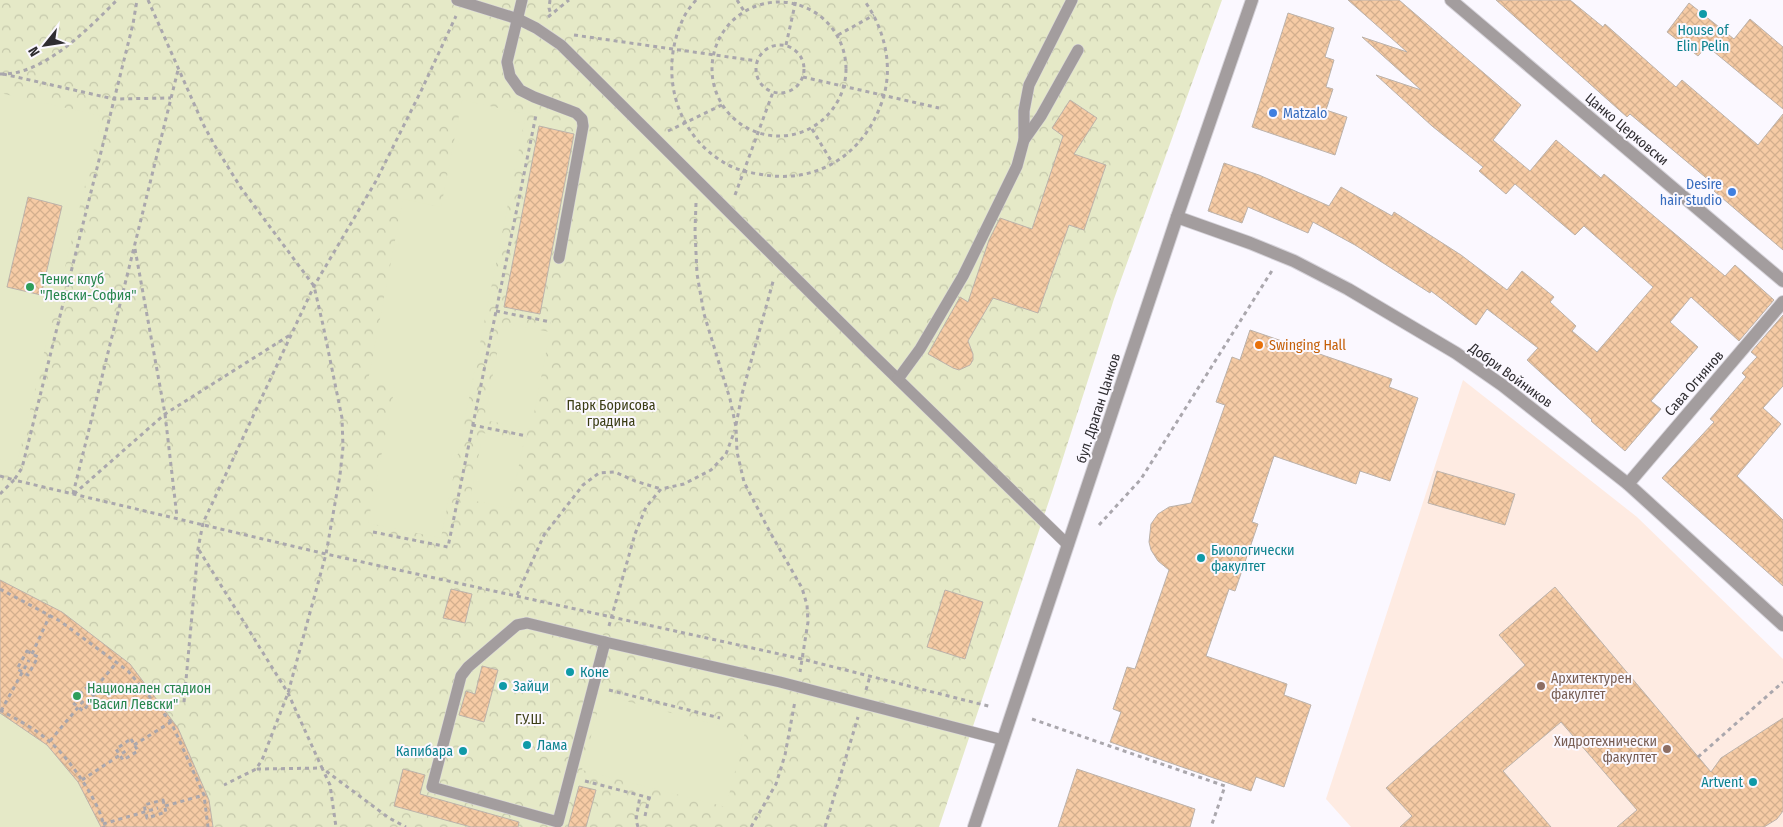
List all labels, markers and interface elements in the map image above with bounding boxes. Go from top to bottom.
marker: House of Elin Pelin [1697,8,1709,20]
north arrow [20,20,70,70]
place label: House of Elin Pelin [1677,22,1730,55]
text: N [25,43,44,59]
street label: Цанко Церковски [1582,90,1672,169]
place label: Matzalo [1283,105,1327,122]
marker: Matzalo [1267,107,1279,119]
place label: Desire hair studio [1660,176,1722,209]
marker: Desire hair studio [1726,186,1738,198]
place label: Тенис клуб "Левски-София" [40,271,137,304]
marker: Тенис клуб "Левски-София" [24,281,36,293]
place label: Swinging Hall [1269,337,1346,354]
marker: Swinging Hall [1253,339,1265,351]
street label: Добри Войников [1465,339,1556,411]
street label: Сава Огнянов [1661,347,1727,420]
street label: бул. Драган Цанков [1073,351,1124,465]
park label: Парк Борисова градина [566,397,656,430]
place label: Биологически факултет [1211,542,1295,575]
marker: Биологически факултет [1195,552,1207,564]
place label: Коне [580,664,609,681]
marker: Коне [564,666,576,678]
place label: Архитектурен факултет [1551,670,1632,703]
place label: Зайци [513,678,549,695]
place label: Национален стадион "Васил Левски" [87,680,211,713]
marker: Зайци [497,680,509,692]
marker: Архитектурен факултет [1535,680,1547,692]
marker: Национален стадион "Васил Левски" [71,690,83,702]
park label: Г.У.Ш. [515,711,545,728]
place label: Хидротехнически факултет [1554,733,1657,766]
place label: Лама [537,737,568,754]
marker: Лама [521,739,533,751]
place label: Капибара [396,743,453,760]
marker: Хидротехнически факултет [1661,743,1673,755]
marker: Капибара [457,745,469,757]
place label: Artvent [1701,774,1743,791]
marker: Artvent [1747,776,1759,788]

